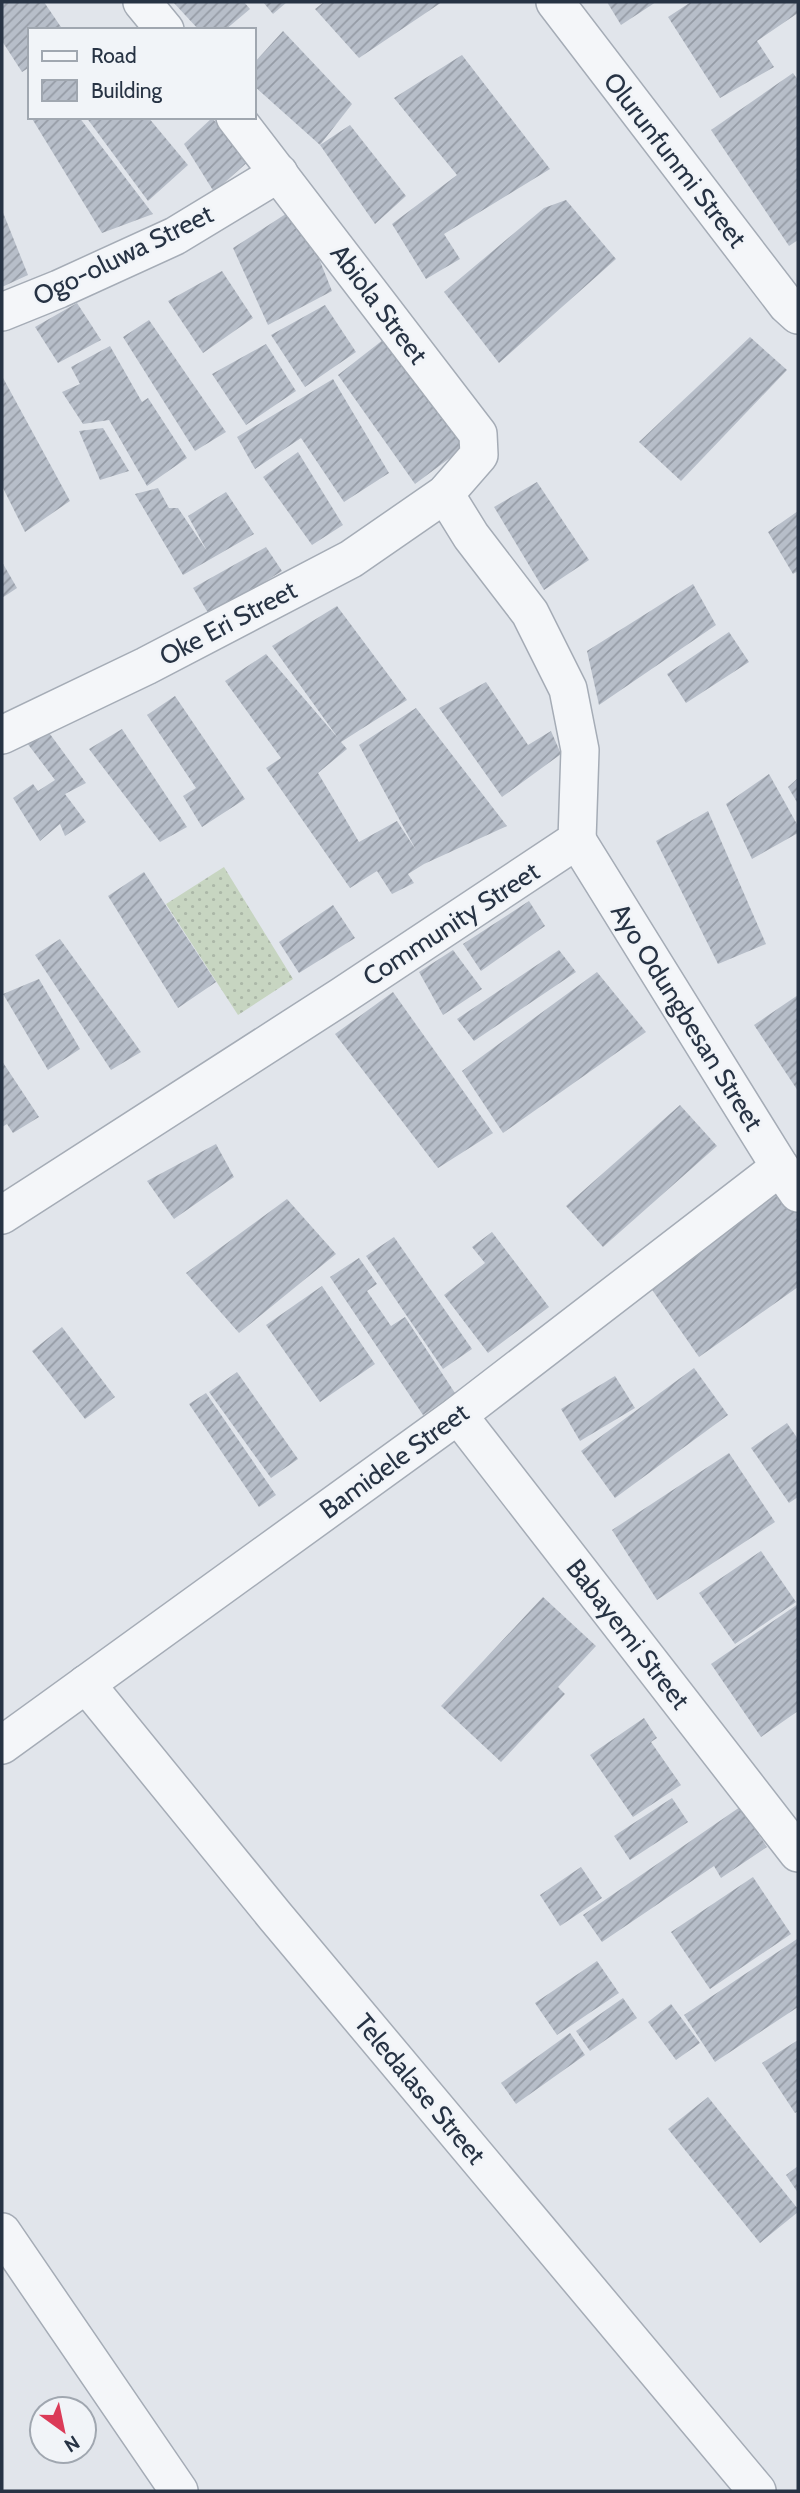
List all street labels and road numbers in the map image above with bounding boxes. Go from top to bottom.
street label: Olurunfunmi Street [597,66,754,254]
street label: Ogo-oluwa Street [28,198,218,312]
street label: Abiola Street [324,238,435,370]
street label: Oke Eri Street [154,573,302,672]
street label: Community Street [357,855,545,993]
street label: Ayo Odungbesan Street [604,898,770,1137]
street label: Bamidele Street [313,1396,475,1526]
street label: Babayemi Street [560,1553,697,1716]
street label: Teledalase Street [348,2007,492,2171]

